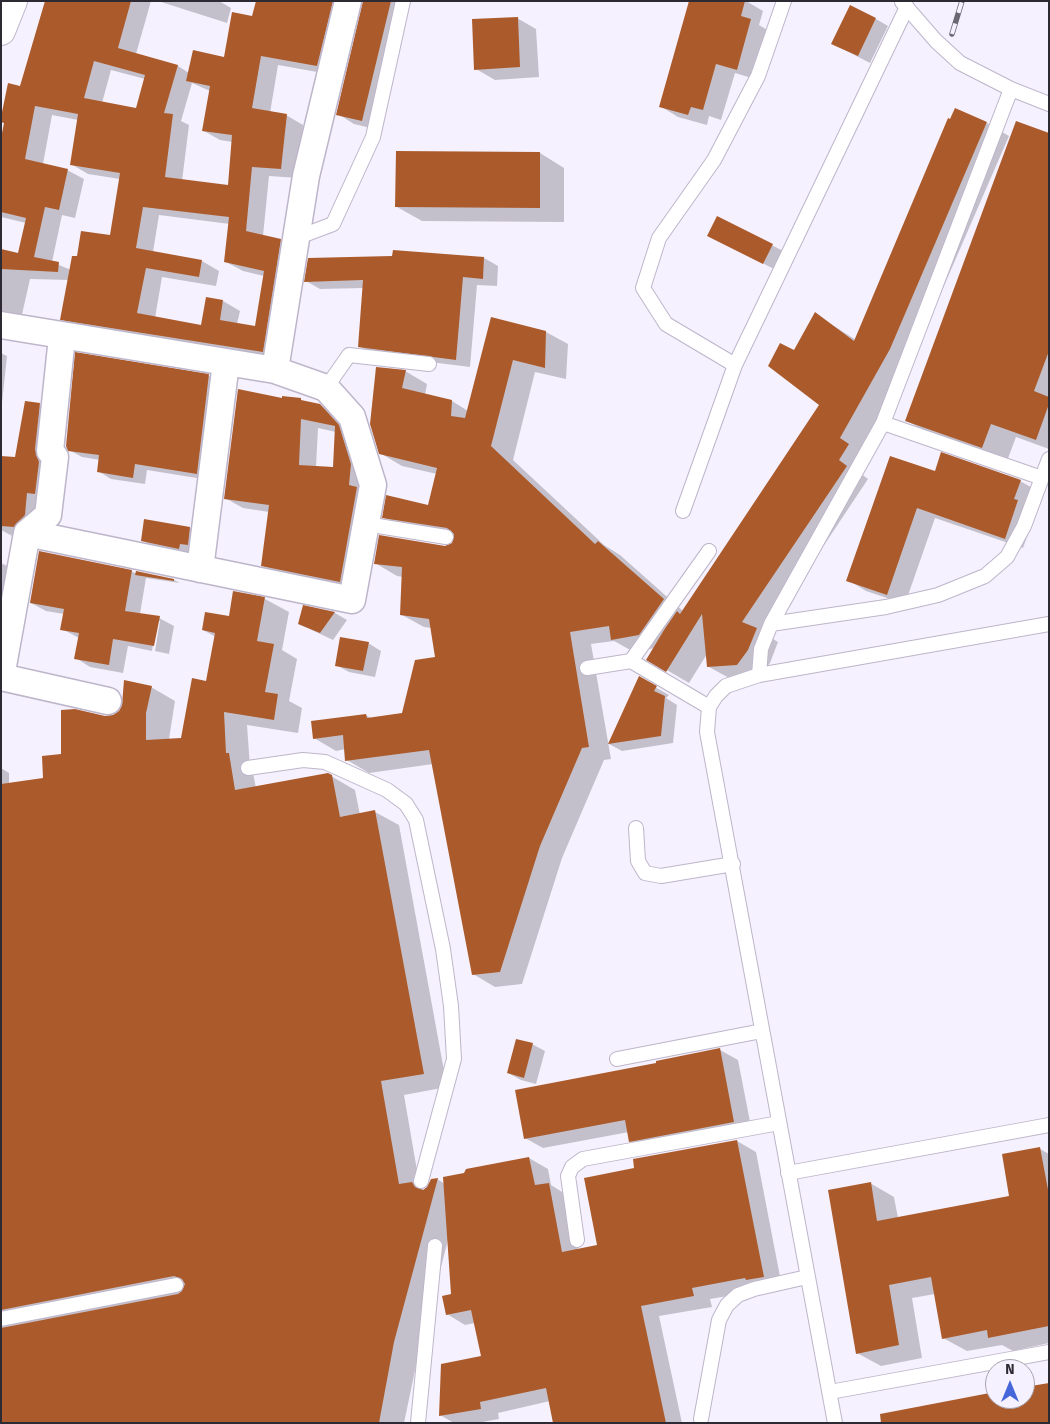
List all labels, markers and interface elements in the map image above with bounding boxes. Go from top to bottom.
north arrow [985,1359,1035,1409]
text: N [1005,1361,1015,1378]

